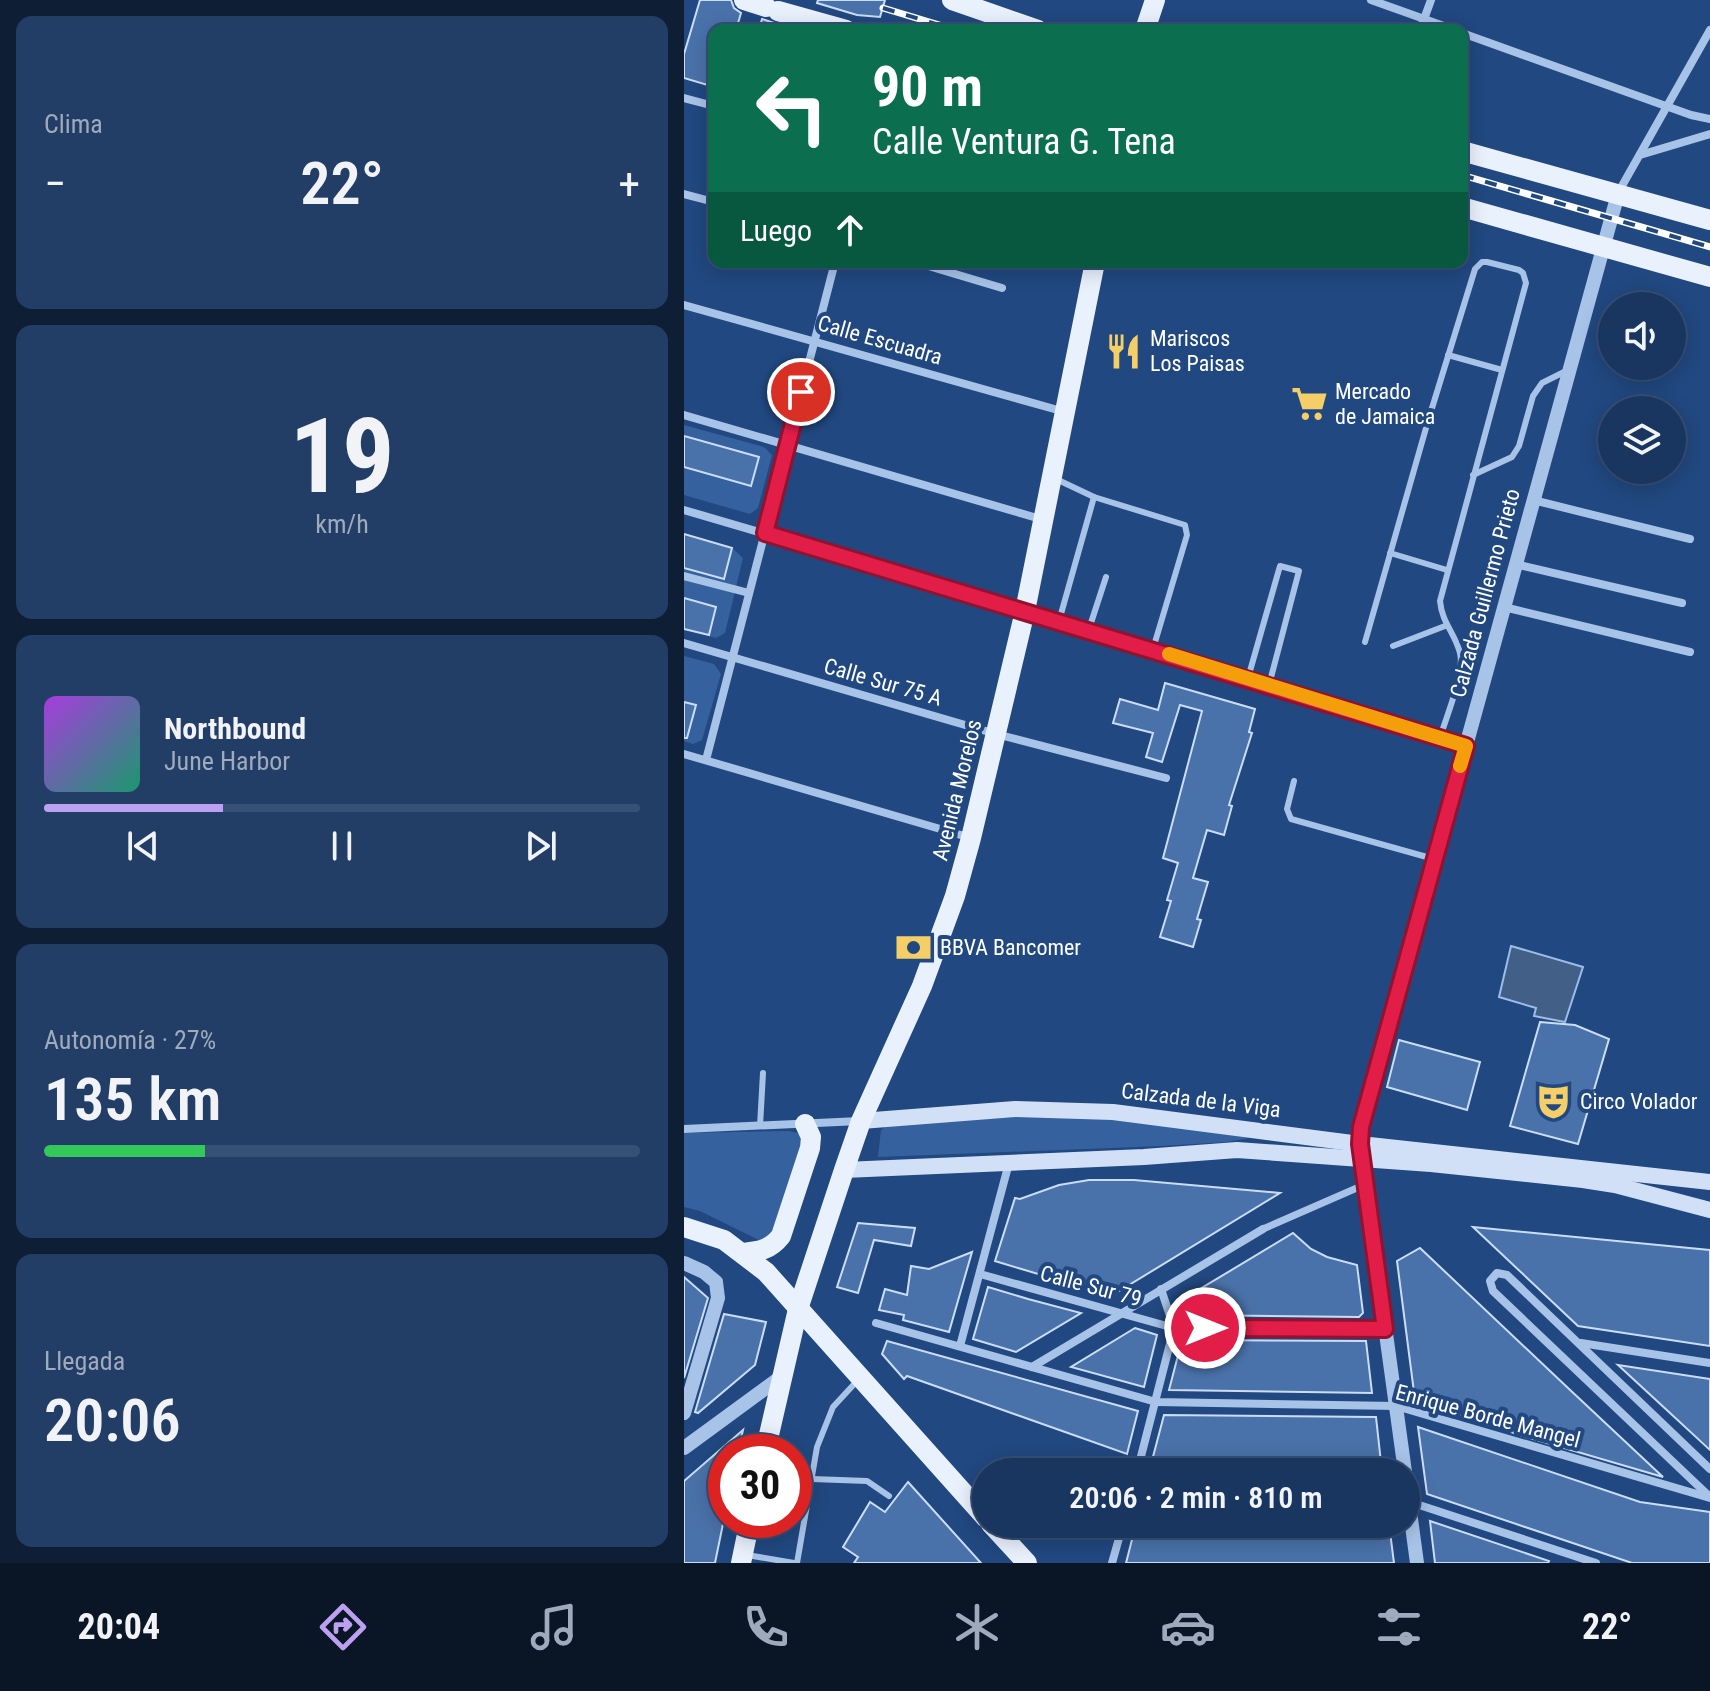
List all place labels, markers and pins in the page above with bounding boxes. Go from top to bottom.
place label: Mariscos Los Paisas [1150,326,1245,376]
restaurant icon: Mariscos Los Paisas [1105,332,1143,370]
pin [767,358,835,426]
place label: Mercado de Jamaica [1335,379,1435,429]
supermarket icon: Mercado de Jamaica [1290,385,1328,423]
bank icon: BBVA Bancomer [895,928,933,966]
place label: BBVA Bancomer [940,935,1081,960]
theatre icon: Circo Volador [1535,1082,1573,1120]
place label: Circo Volador [1580,1089,1698,1114]

